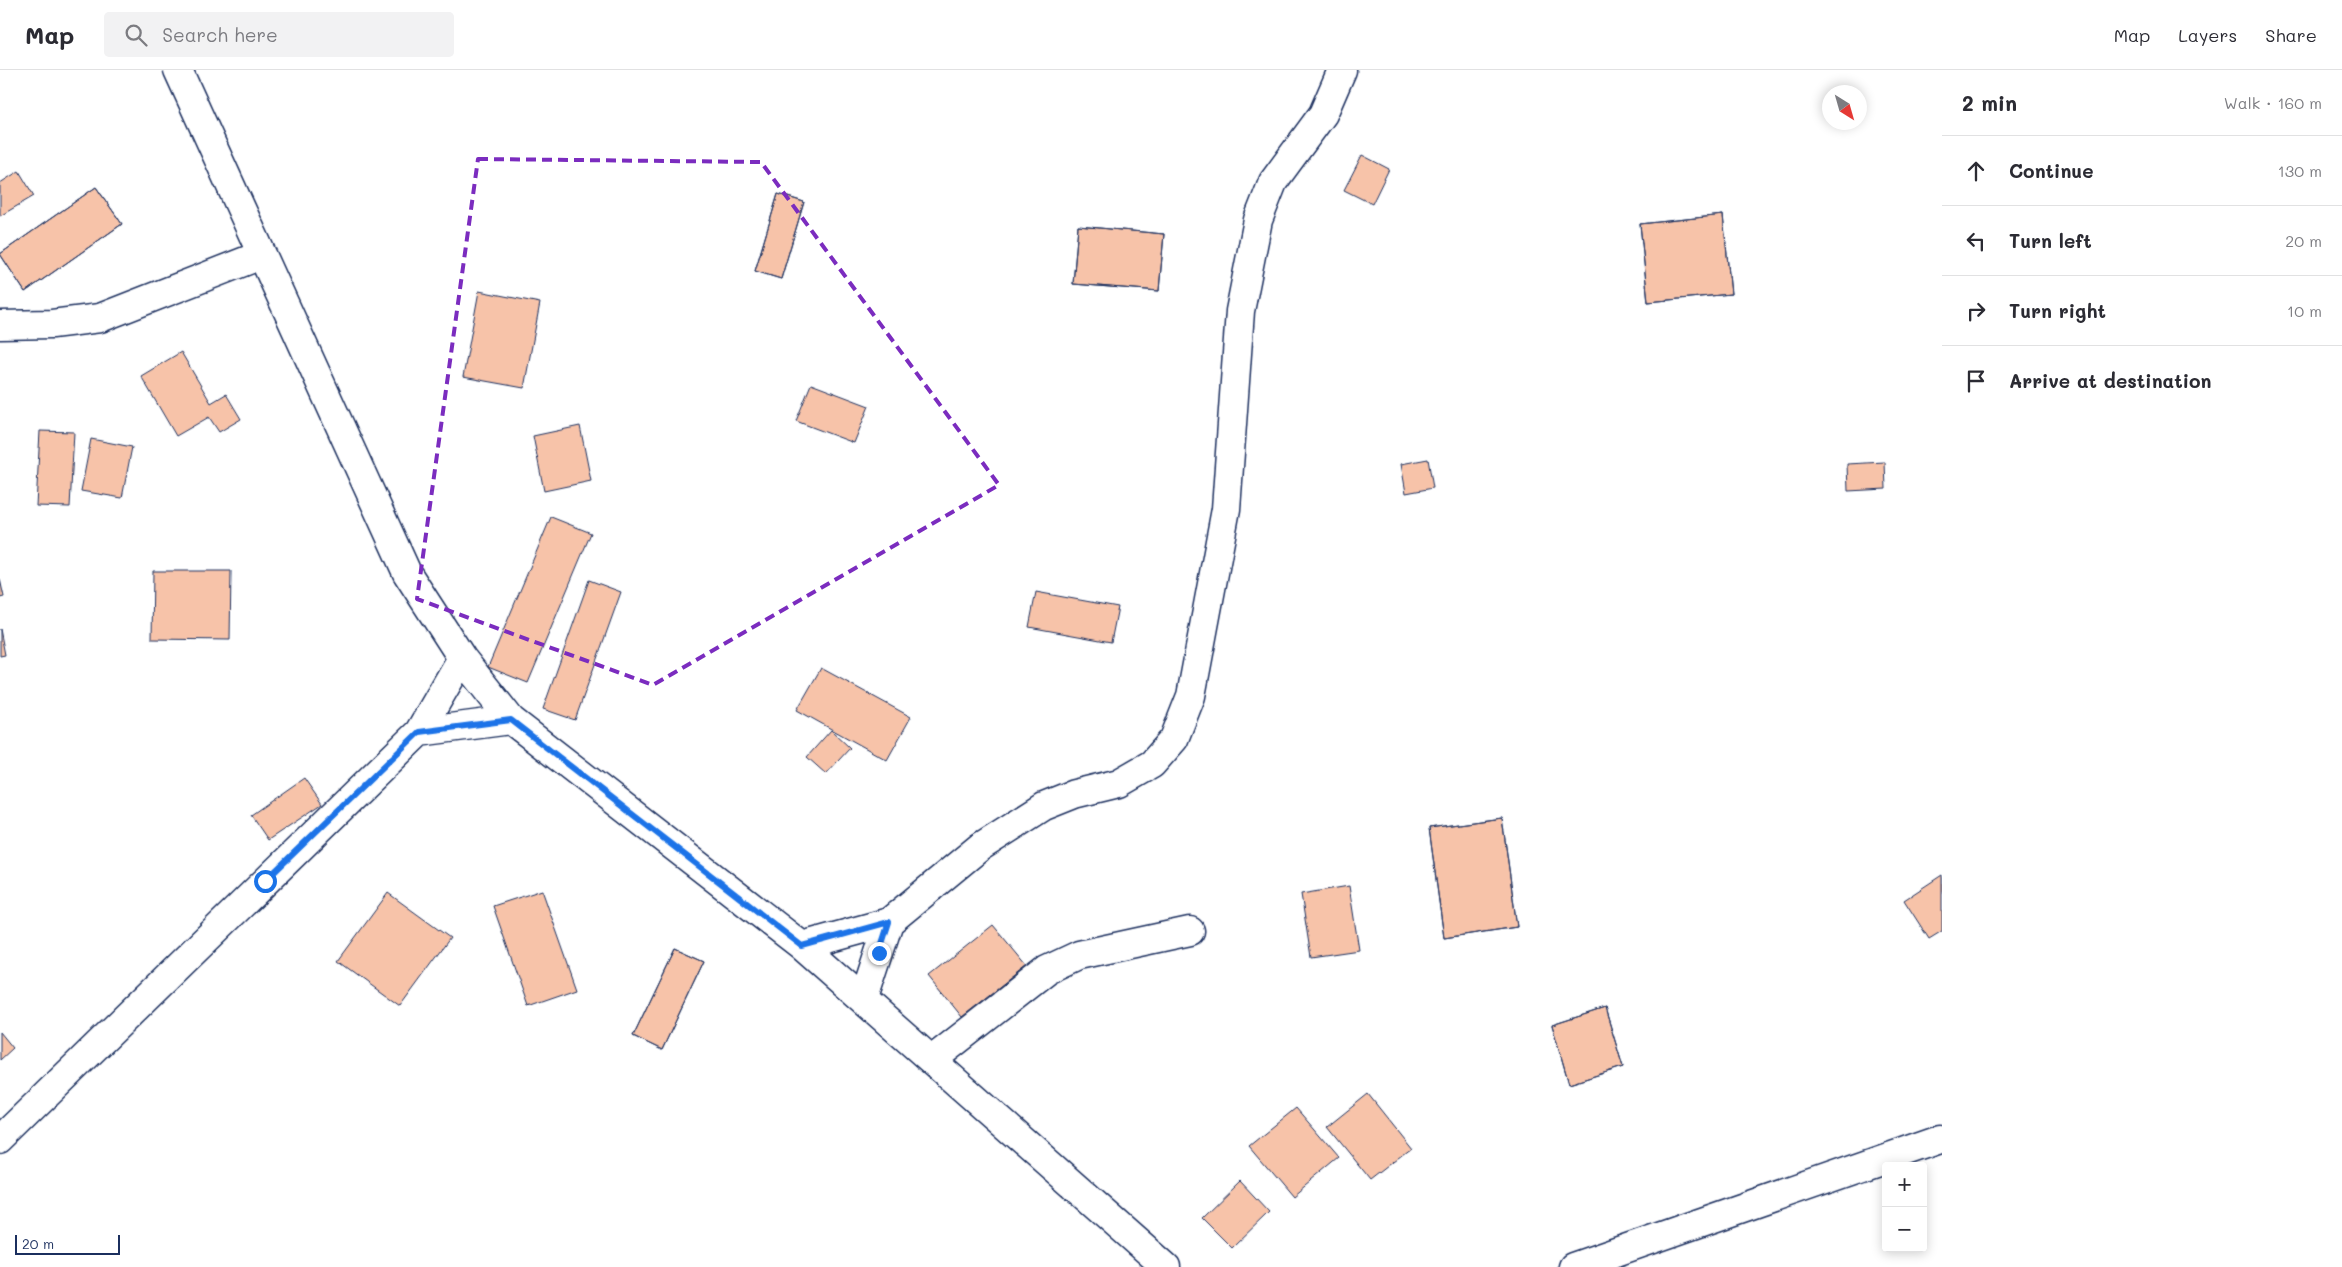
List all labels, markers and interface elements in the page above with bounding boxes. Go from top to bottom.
search box [104,12,454,57]
text: Map [25,19,74,50]
icon: search [122,21,150,49]
text: Search here [162,22,278,47]
text: Map [2114,23,2150,47]
text: Layers [2178,23,2237,47]
text: Share [2265,23,2317,47]
north arrow [1822,85,1867,130]
text: 2 min [1962,89,2017,116]
text: Walk · 160 m [2224,92,2322,113]
icon: ahead [1962,157,1990,185]
text: Continue [2009,158,2094,183]
text: 130 m [2278,160,2322,181]
icon: left [1962,227,1990,255]
text: Turn left [2009,228,2092,253]
text: 20 m [2285,230,2322,251]
icon: right [1962,297,1990,325]
text: Turn right [2009,298,2106,323]
text: 10 m [2287,300,2322,321]
icon: arrive [1962,367,1990,395]
text: Arrive at destination [2009,368,2212,393]
route start [254,870,277,893]
route end [868,942,891,965]
map controls [1882,1162,1927,1252]
button: + [1882,1162,1927,1207]
button: − [1882,1207,1927,1252]
scale bar [15,1232,120,1255]
text: 20 m [22,1234,54,1253]

